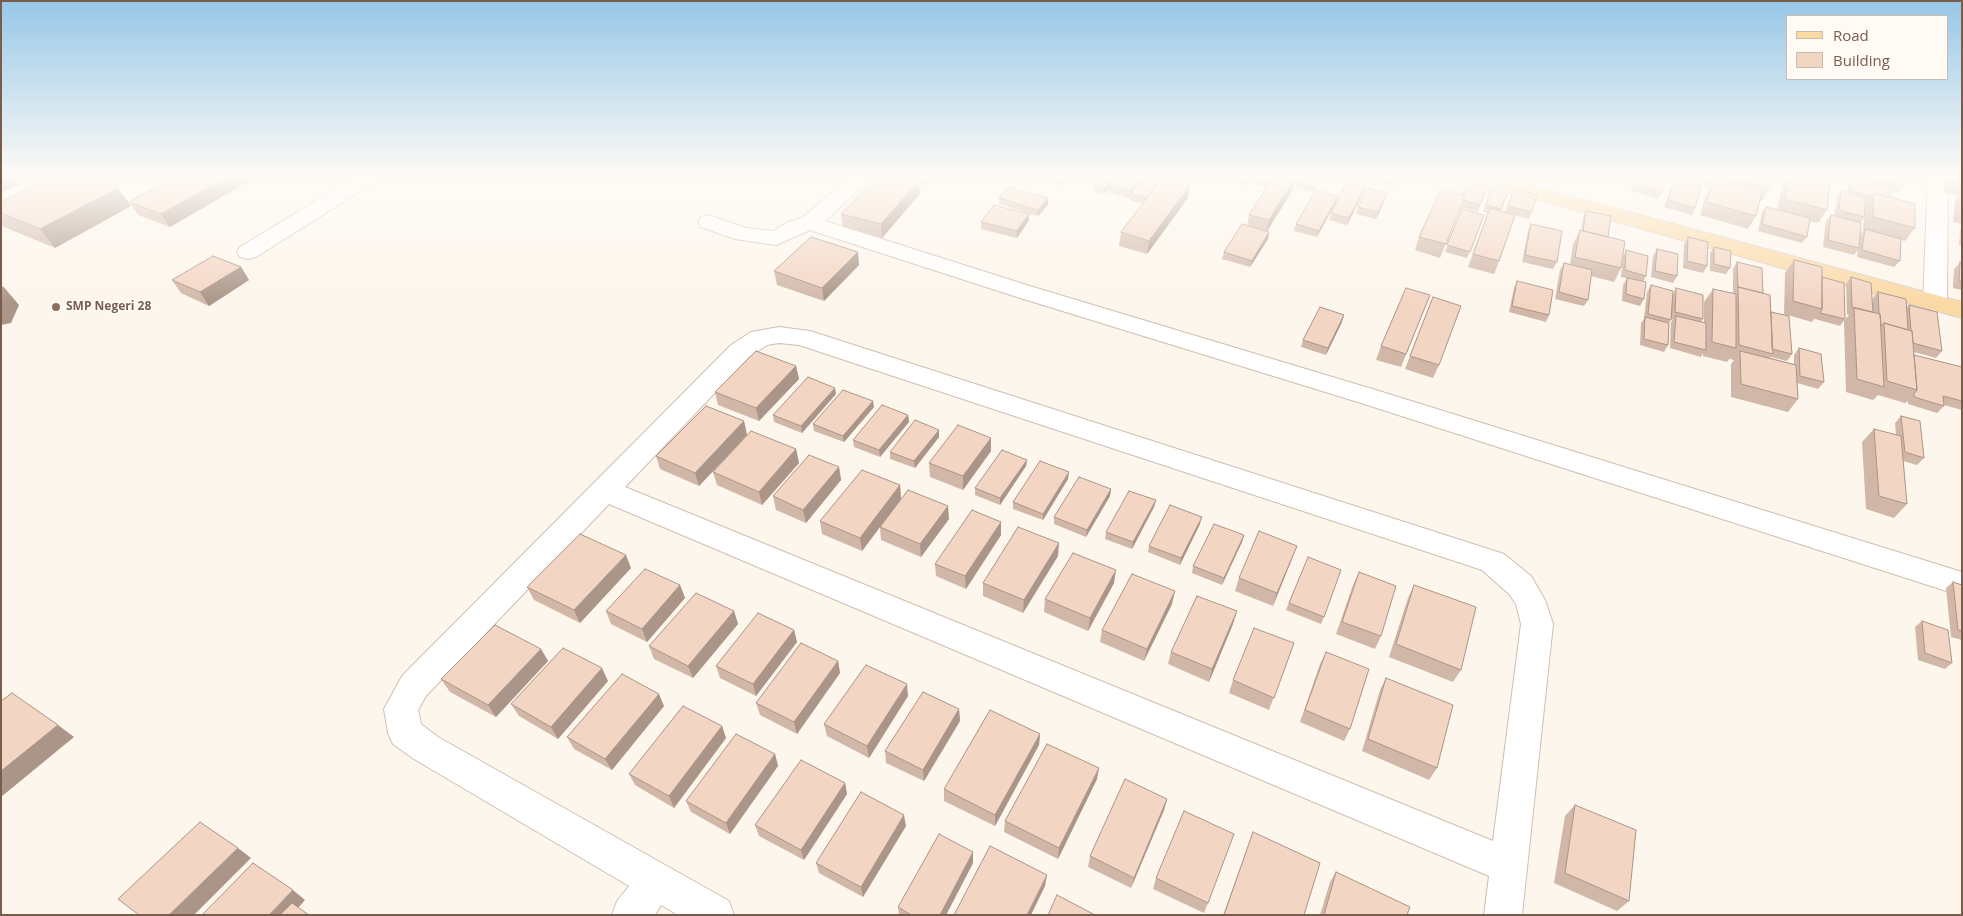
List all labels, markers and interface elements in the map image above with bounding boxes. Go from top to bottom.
legend [1786,15,1948,80]
text: Road [1833,25,1869,45]
text: Building [1833,50,1890,70]
place label: SMP Negeri 28 [66,300,151,314]
marker: SMP Negeri 28 [50,301,62,313]

